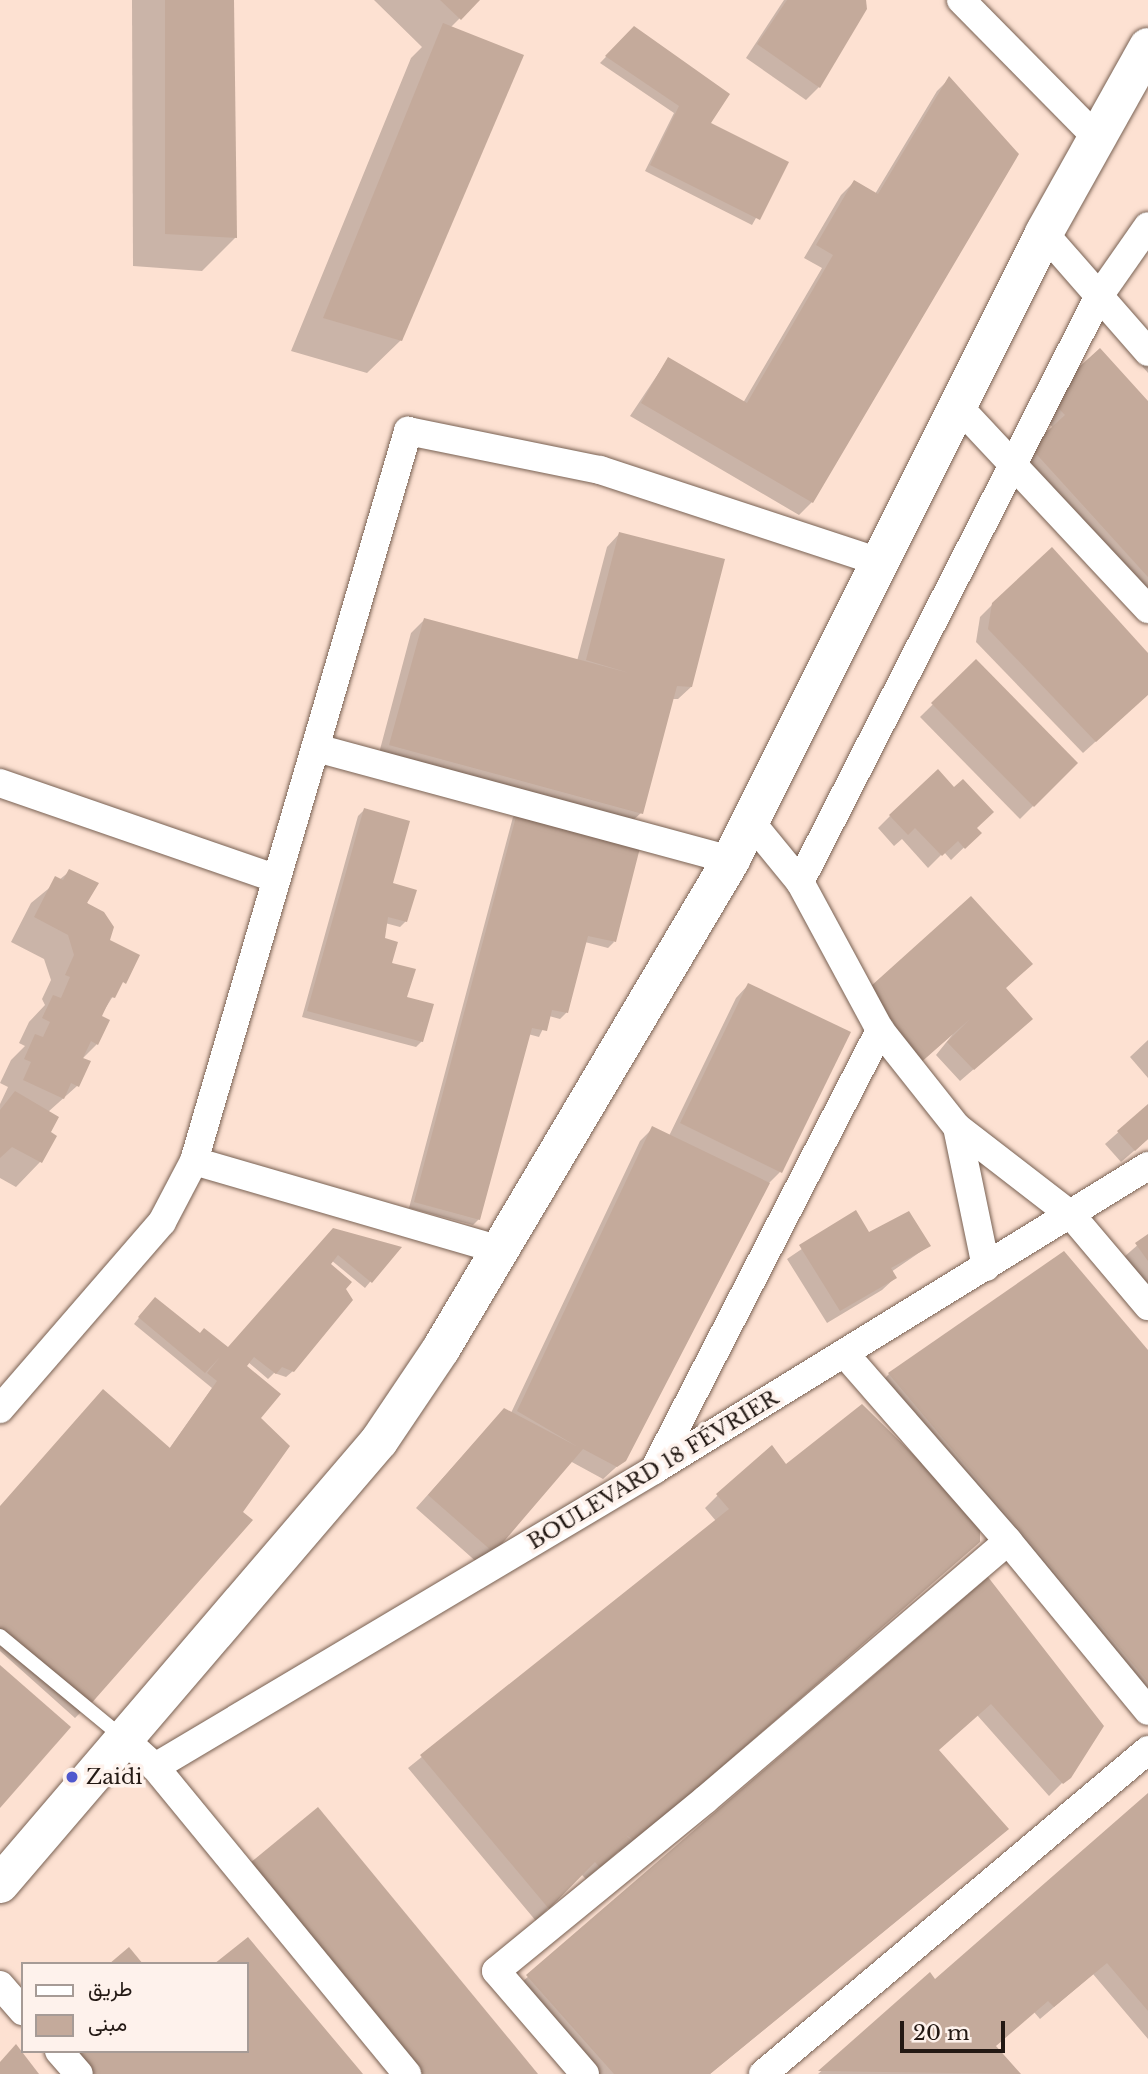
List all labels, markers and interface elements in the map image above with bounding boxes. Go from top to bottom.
street label: BOULEVARD 18 FÉVRIER [523,1385,783,1555]
place label: Zaidi [86,1764,142,1790]
marker: Zaidi [64,1769,80,1785]
legend [21,1962,248,2053]
text: طريق [88,1976,133,2002]
scale bar [903,2008,1008,2052]
text: مبنى [88,2011,127,2037]
text: 20 m [913,2020,970,2046]

